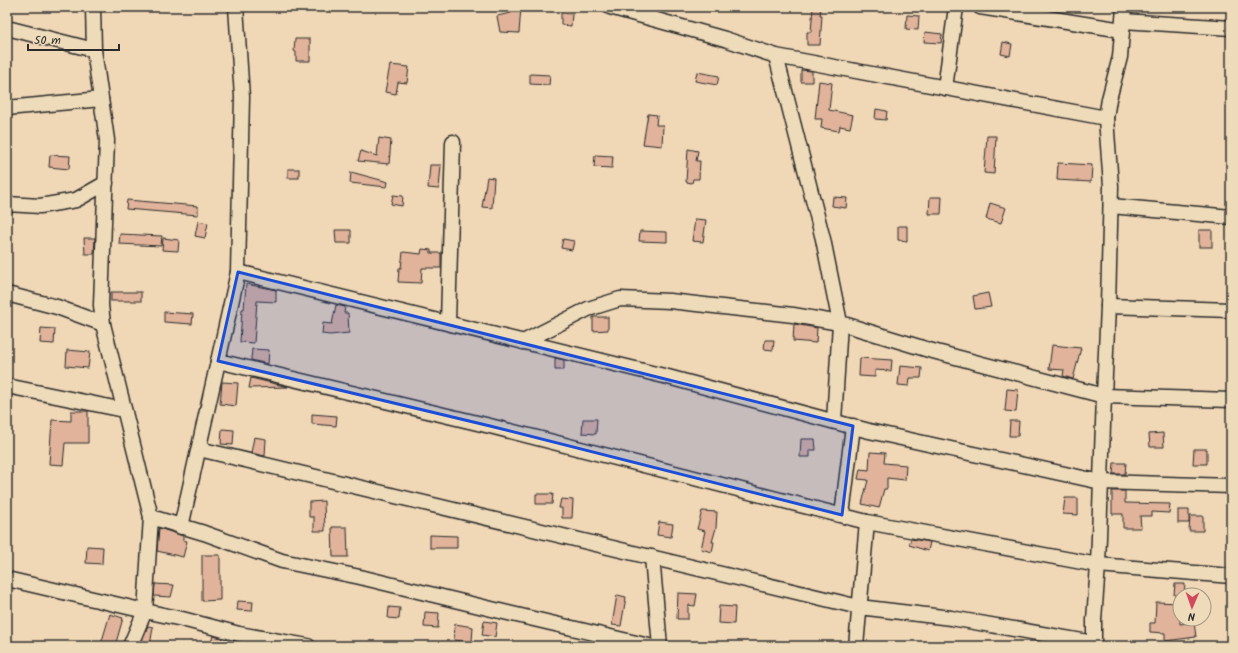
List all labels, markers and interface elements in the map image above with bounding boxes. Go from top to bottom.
scale bar [28,26,119,52]
text: 50 m [34,31,61,50]
north arrow [1172,587,1212,627]
text: N [1188,607,1195,625]

